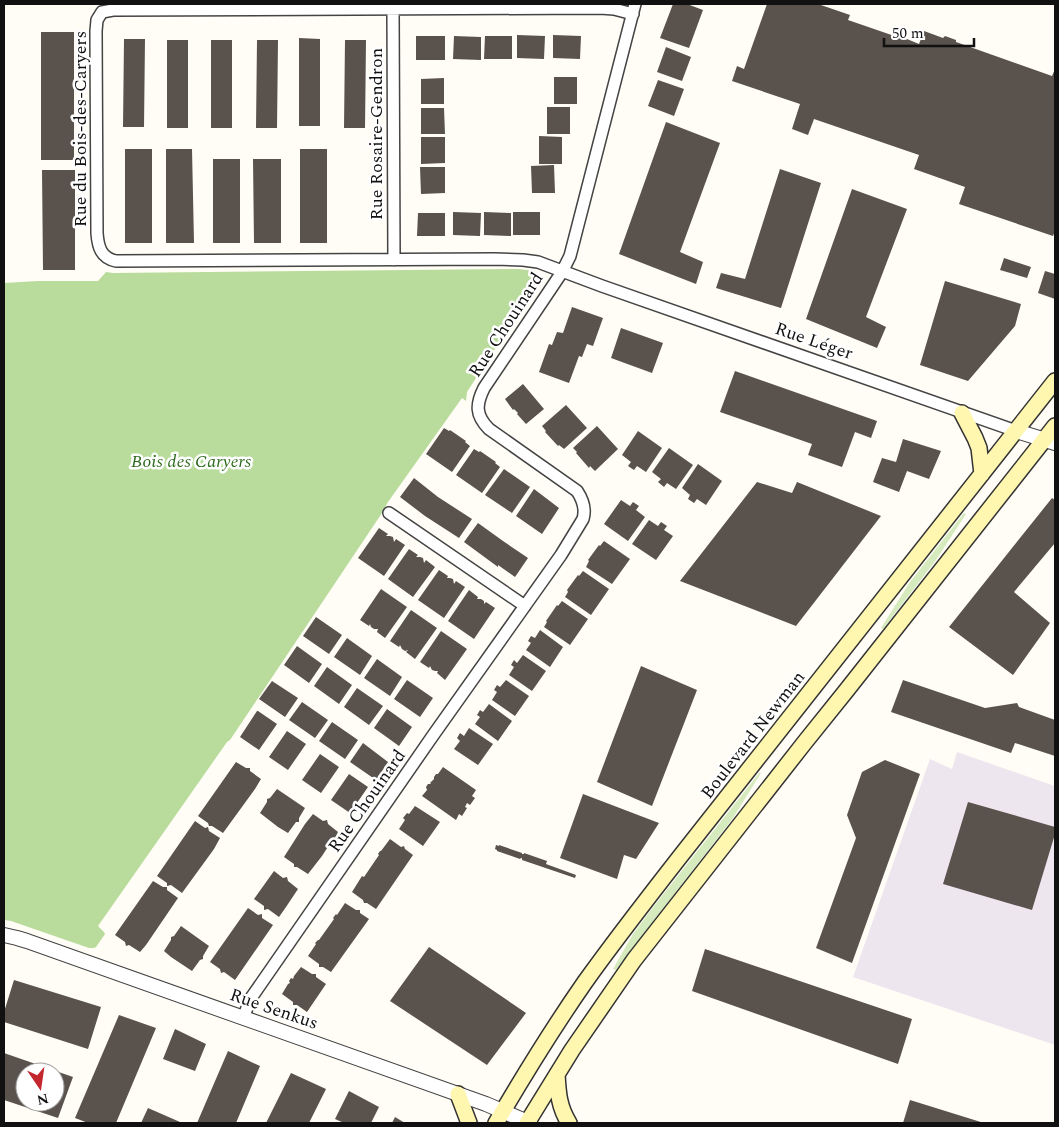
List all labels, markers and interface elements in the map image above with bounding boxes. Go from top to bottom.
scale bar [884,15,974,47]
text: 50 m [892,22,924,45]
street label: Rue du Bois-des-Caryers [67,31,94,227]
street label: Rue Rosaire-Gendron [363,48,390,220]
street label: Rue Chouinard [462,267,550,383]
street label: Rue Léger [771,315,857,367]
park label: Bois des Caryers [131,448,252,475]
street label: Boulevard Newman [694,665,812,805]
street label: Rue Chouinard [321,744,413,858]
street label: Rue Senkus [226,981,322,1037]
north arrow [15,1062,65,1112]
text: N [35,1088,51,1111]

